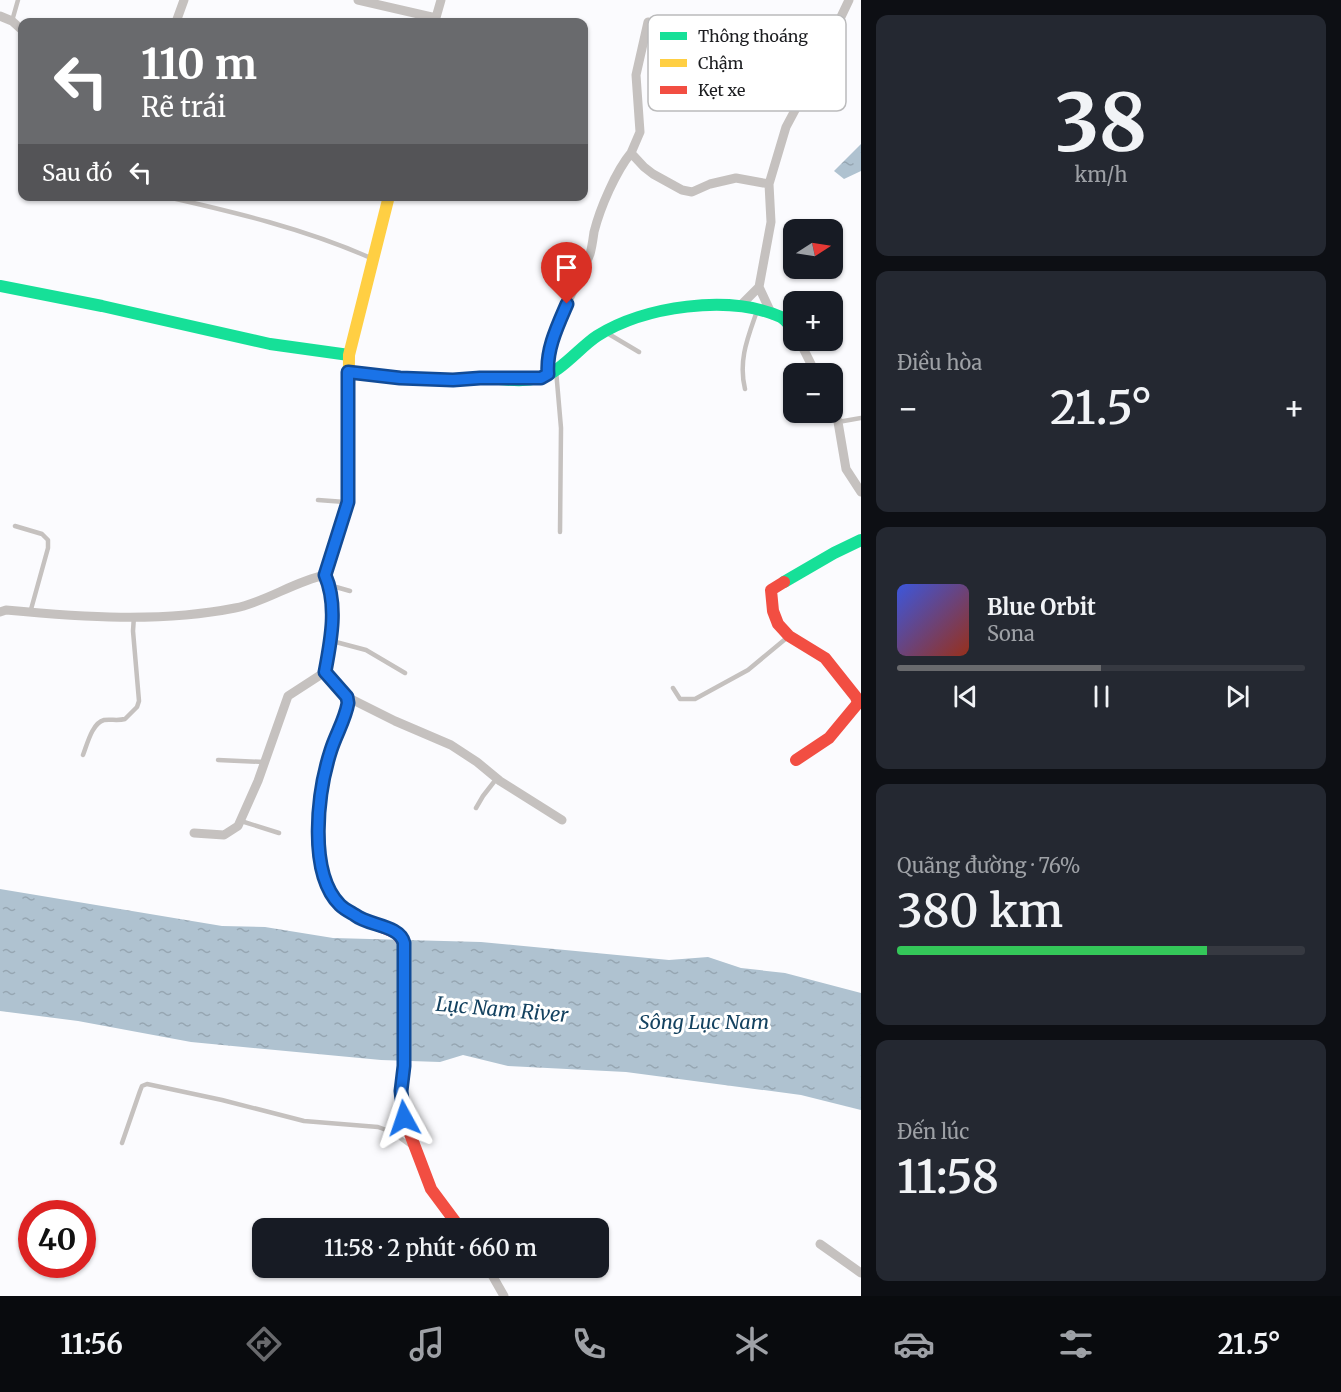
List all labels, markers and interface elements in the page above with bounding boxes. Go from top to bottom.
legend [648,15,846,111]
text: Thông thoáng [698,26,808,46]
text: 110 m [141,38,257,90]
icon: left [42,42,120,120]
text: Chậm [698,53,744,73]
text: 38 [1055,74,1147,172]
text: Kẹt xe [698,80,745,100]
text: Rẽ trái [141,90,226,124]
icon: left [124,156,157,189]
text: Sau đó [42,159,112,187]
text: km/h [1075,162,1127,187]
north arrow [783,219,843,279]
map controls [783,219,843,423]
pin [541,242,592,304]
icon: arrive [550,251,583,284]
button: + [783,291,843,351]
text: Điều hòa [897,350,982,375]
button: − [783,363,843,423]
text: 21.5° [1050,380,1152,436]
text: − [897,388,919,429]
text: + [1283,388,1305,429]
text: Blue Orbit [987,593,1096,621]
text: Sona [987,621,1035,646]
icon: previous [949,680,982,713]
icon: pause [1085,680,1118,713]
icon: next [1221,680,1254,713]
text: Quãng đường · 76% [897,853,1081,878]
text: 380 km [897,883,1063,939]
water label: Lục Nam River [435,991,570,1027]
water label: Sông Lục Nam [639,1009,769,1034]
position arrow [372,1086,436,1150]
text: Đến lúc [897,1119,969,1144]
text: 11:58 [897,1149,999,1205]
speed limit sign: 40 [18,1200,96,1278]
text: 11:58 · 2 phút · 660 m [324,1234,537,1262]
icon: directions [243,1323,285,1365]
icon: music [406,1323,448,1365]
icon: phone [568,1323,610,1365]
icon: climate [731,1323,773,1365]
icon: car [893,1323,935,1365]
icon: filters [1055,1323,1097,1365]
text: 11:56 [60,1327,123,1361]
text: 21.5° [1218,1327,1281,1361]

